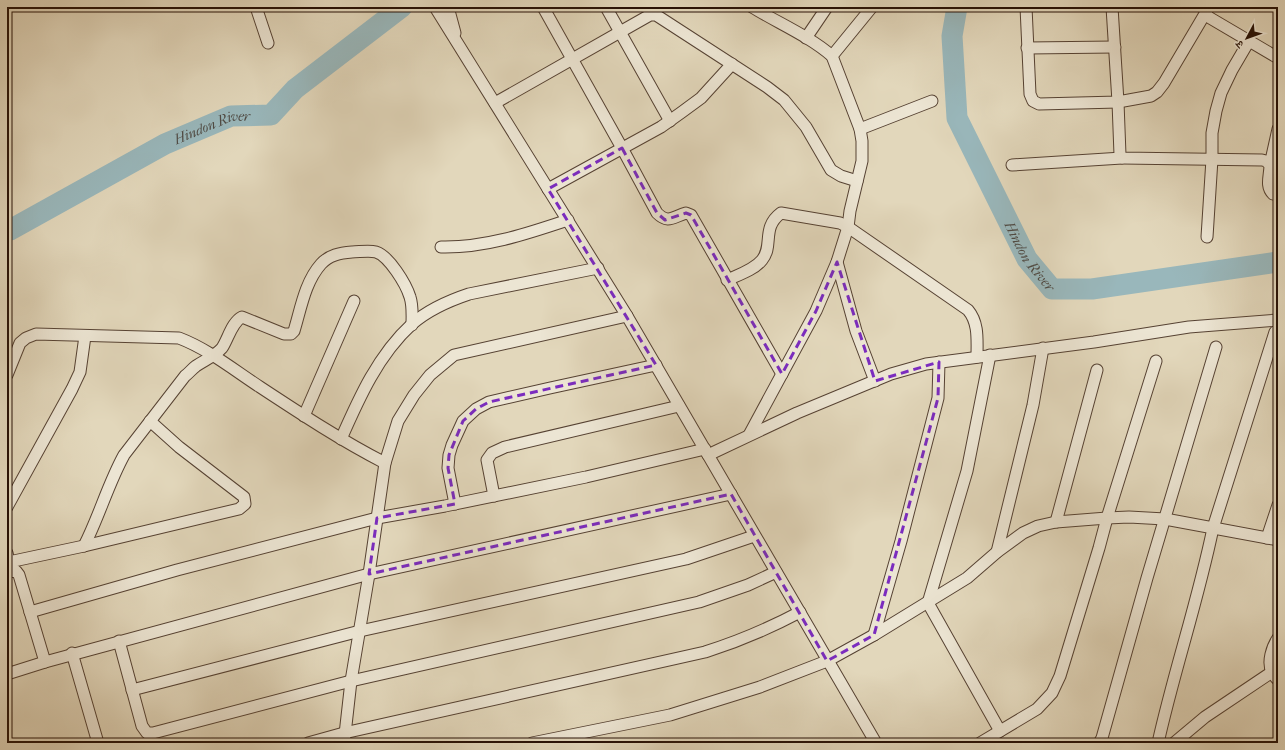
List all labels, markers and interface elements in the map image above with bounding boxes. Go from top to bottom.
north arrow [1227,18,1267,58]
text: उ [1232,37,1247,51]
water label: Hindon River [171,107,252,149]
water label: Hindon River [1000,218,1059,296]

